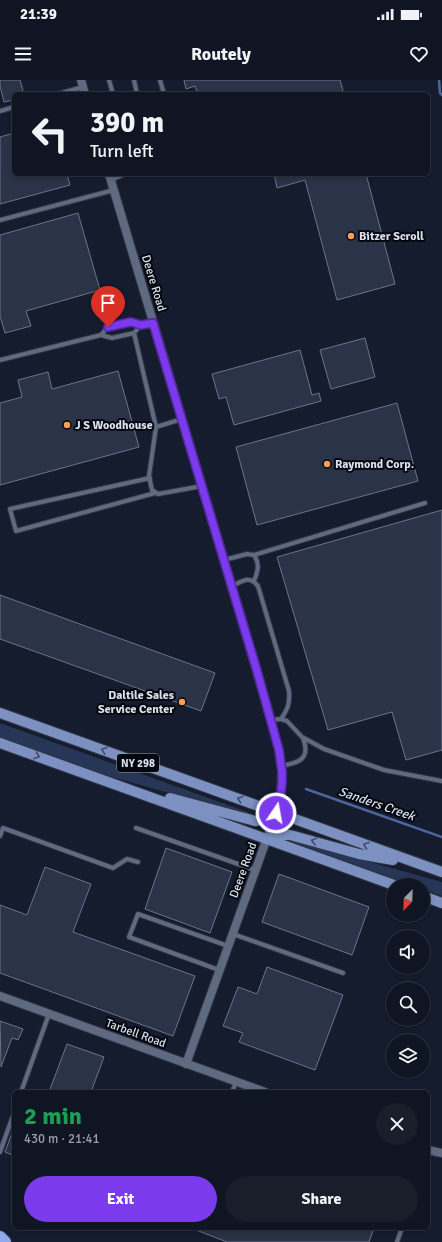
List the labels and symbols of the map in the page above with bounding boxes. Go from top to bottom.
place label: Bitzer Scroll [359,229,424,244]
marker: Bitzer Scroll [346,231,356,241]
street label: Deere Road [138,253,169,313]
pin [91,286,125,327]
place label: J S Woodhouse [75,418,153,433]
marker: J S Woodhouse [62,420,72,430]
place label: Raymond Corp. [335,457,414,472]
marker: Raymond Corp. [322,459,332,469]
place label: Daltile Sales Service Center [98,688,175,717]
marker: Daltile Sales Service Center [177,697,187,707]
one-way arrow [101,747,108,755]
one-way arrow [33,751,40,760]
road number: NY 298 [117,754,159,772]
water label: Sanders Creek [336,783,418,825]
position arrow [255,792,297,834]
one-way arrow [236,796,243,804]
one-way arrow [311,838,317,846]
street label: Deere Road [226,840,260,900]
one-way arrow [362,841,369,849]
north arrow [386,878,430,922]
street label: Tarbell Road [104,1016,168,1051]

